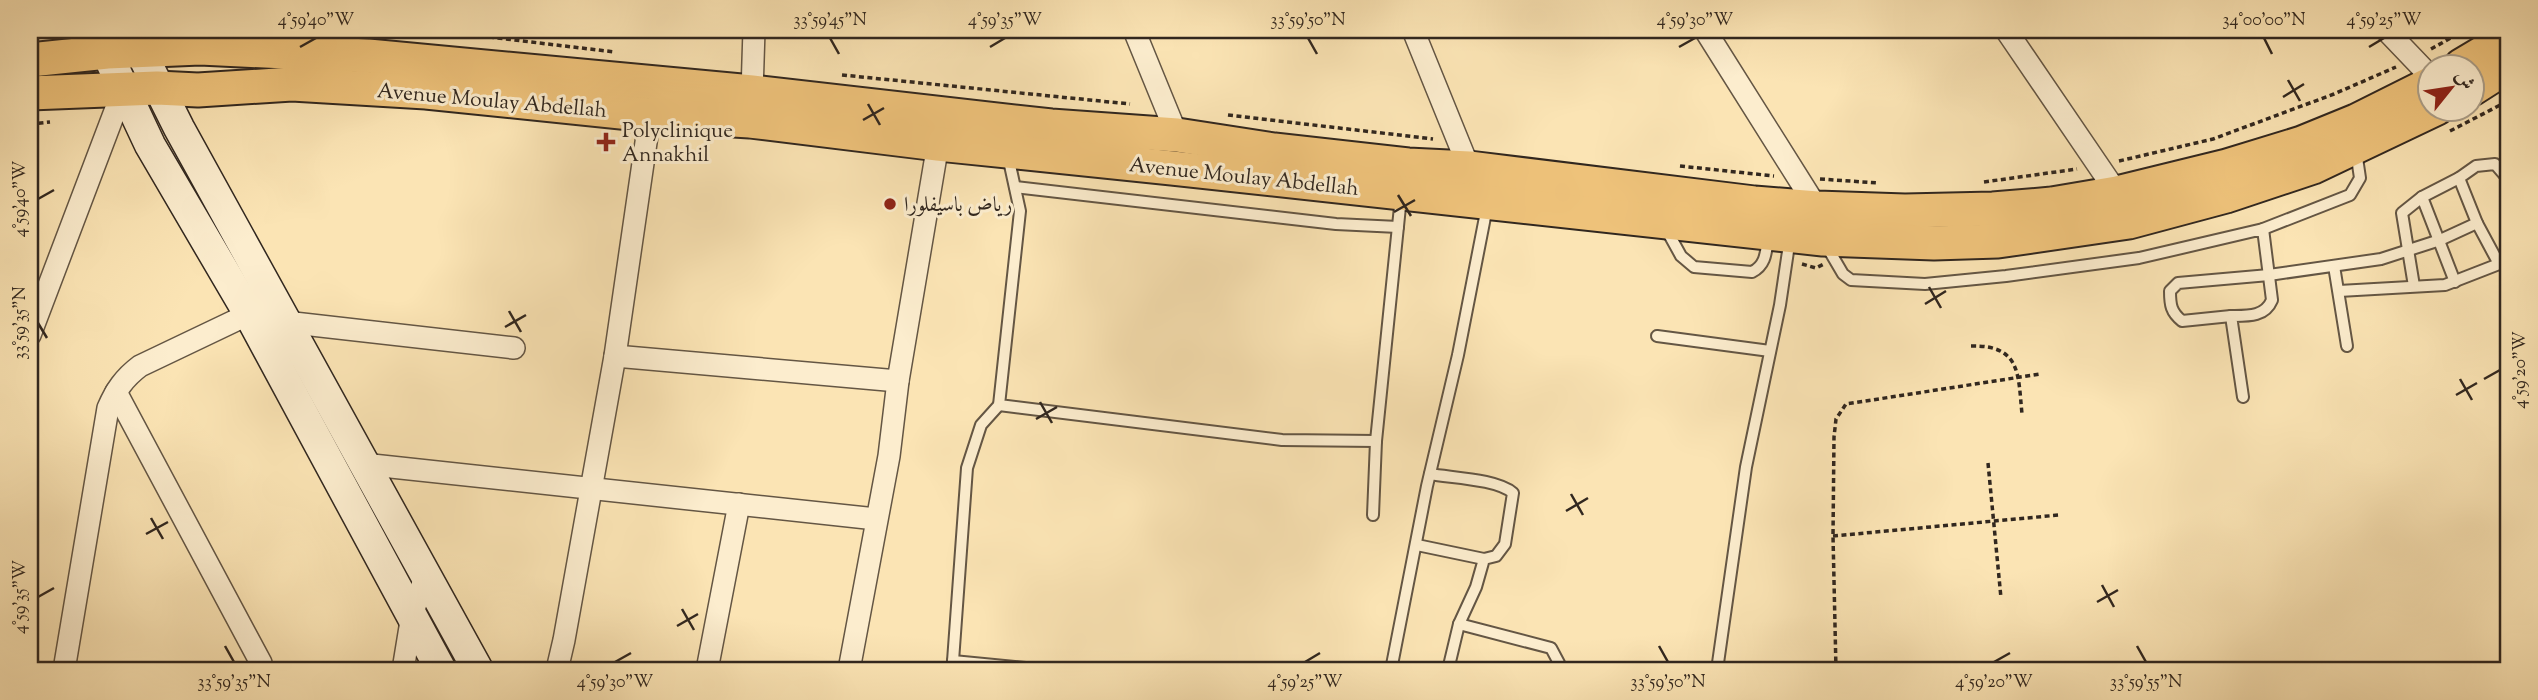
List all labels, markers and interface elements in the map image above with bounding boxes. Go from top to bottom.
text: 4°59'40"W [278,8,354,34]
text: 33°59'45"N [793,8,867,34]
text: 4°59'35"W [968,8,1042,34]
text: 33°59'50"N [1270,8,1346,34]
text: 4°59'30"W [1657,8,1733,34]
text: 34°00'00"N [2222,8,2306,34]
text: 4°59'25"W [2347,8,2421,34]
north arrow [2416,52,2486,122]
text: ش [2447,66,2480,96]
street label: Avenue Moulay Abdellah [376,77,608,127]
place label: Polyclinique Annakhil [622,117,733,171]
marker: Polyclinique Annakhil [596,132,616,152]
street label: Avenue Moulay Abdellah [1127,151,1360,205]
text: 4°59'40"W [8,161,34,237]
place label: رياض باسيفلورا [904,191,1012,221]
marker: رياض باسيفلورا [882,196,898,212]
text: 33°59'35"N [8,286,34,360]
text: 4°59'20"W [2508,331,2534,409]
text: 4°59'35"W [8,560,34,634]
text: 33°59'35"N [197,670,271,696]
text: 4°59'30"W [577,670,653,696]
text: 4°59'25"W [1268,670,1342,696]
text: 33°59'50"N [1630,670,1706,696]
text: 4°59'20"W [1955,670,2033,696]
text: 33°59'55"N [2110,670,2182,696]

